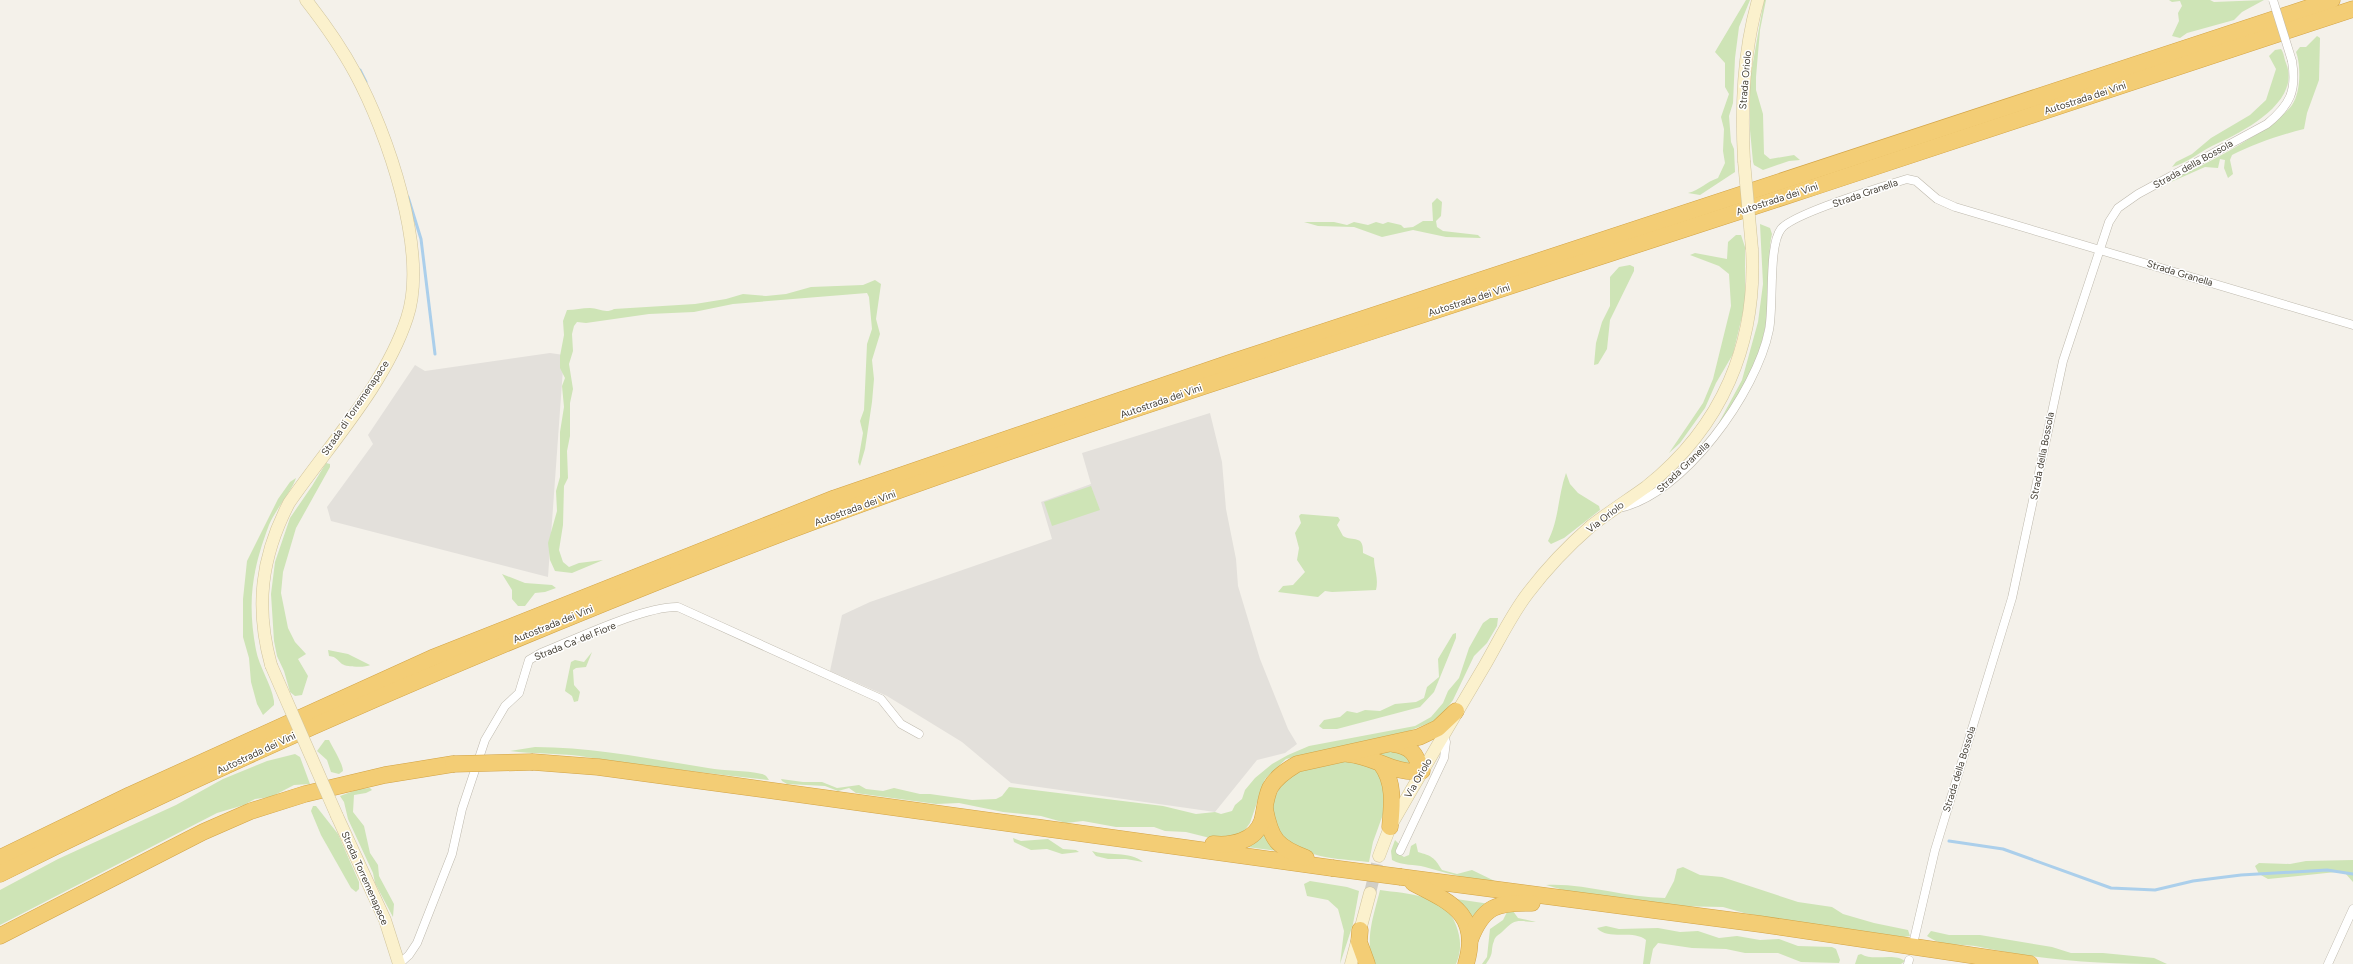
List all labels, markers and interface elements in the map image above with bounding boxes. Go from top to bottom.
street label: Strada Oriolo [1736,50,1754,110]
street label: Autostrada dei Vini [2042,79,2128,117]
street label: Strada della Bossola [2151,137,2235,191]
street label: Strada Granella [1831,176,1899,210]
street label: Autostrada dei Vini [1734,180,1820,218]
street label: Strada Granella [2145,257,2215,289]
street label: Autostrada dei Vini [1426,281,1512,319]
street label: Strada di Torremenapace [318,358,392,458]
street label: Autostrada dei Vini [1118,381,1204,421]
street label: Strada della Bossola [2027,411,2057,501]
street label: Strada Granella [1654,439,1712,495]
street label: Autostrada dei Vini [813,487,897,529]
street label: Via Oriolo [1584,498,1627,536]
street label: Autostrada dei Vini [511,602,595,646]
street label: Strada Ca' del Fiore [532,618,618,663]
street label: Strada della Bossola [1940,724,1978,814]
street label: Autostrada dei Vini [215,729,297,777]
street label: Via Oriolo [1401,755,1435,800]
street label: Strada Torremenapace [338,829,392,927]

